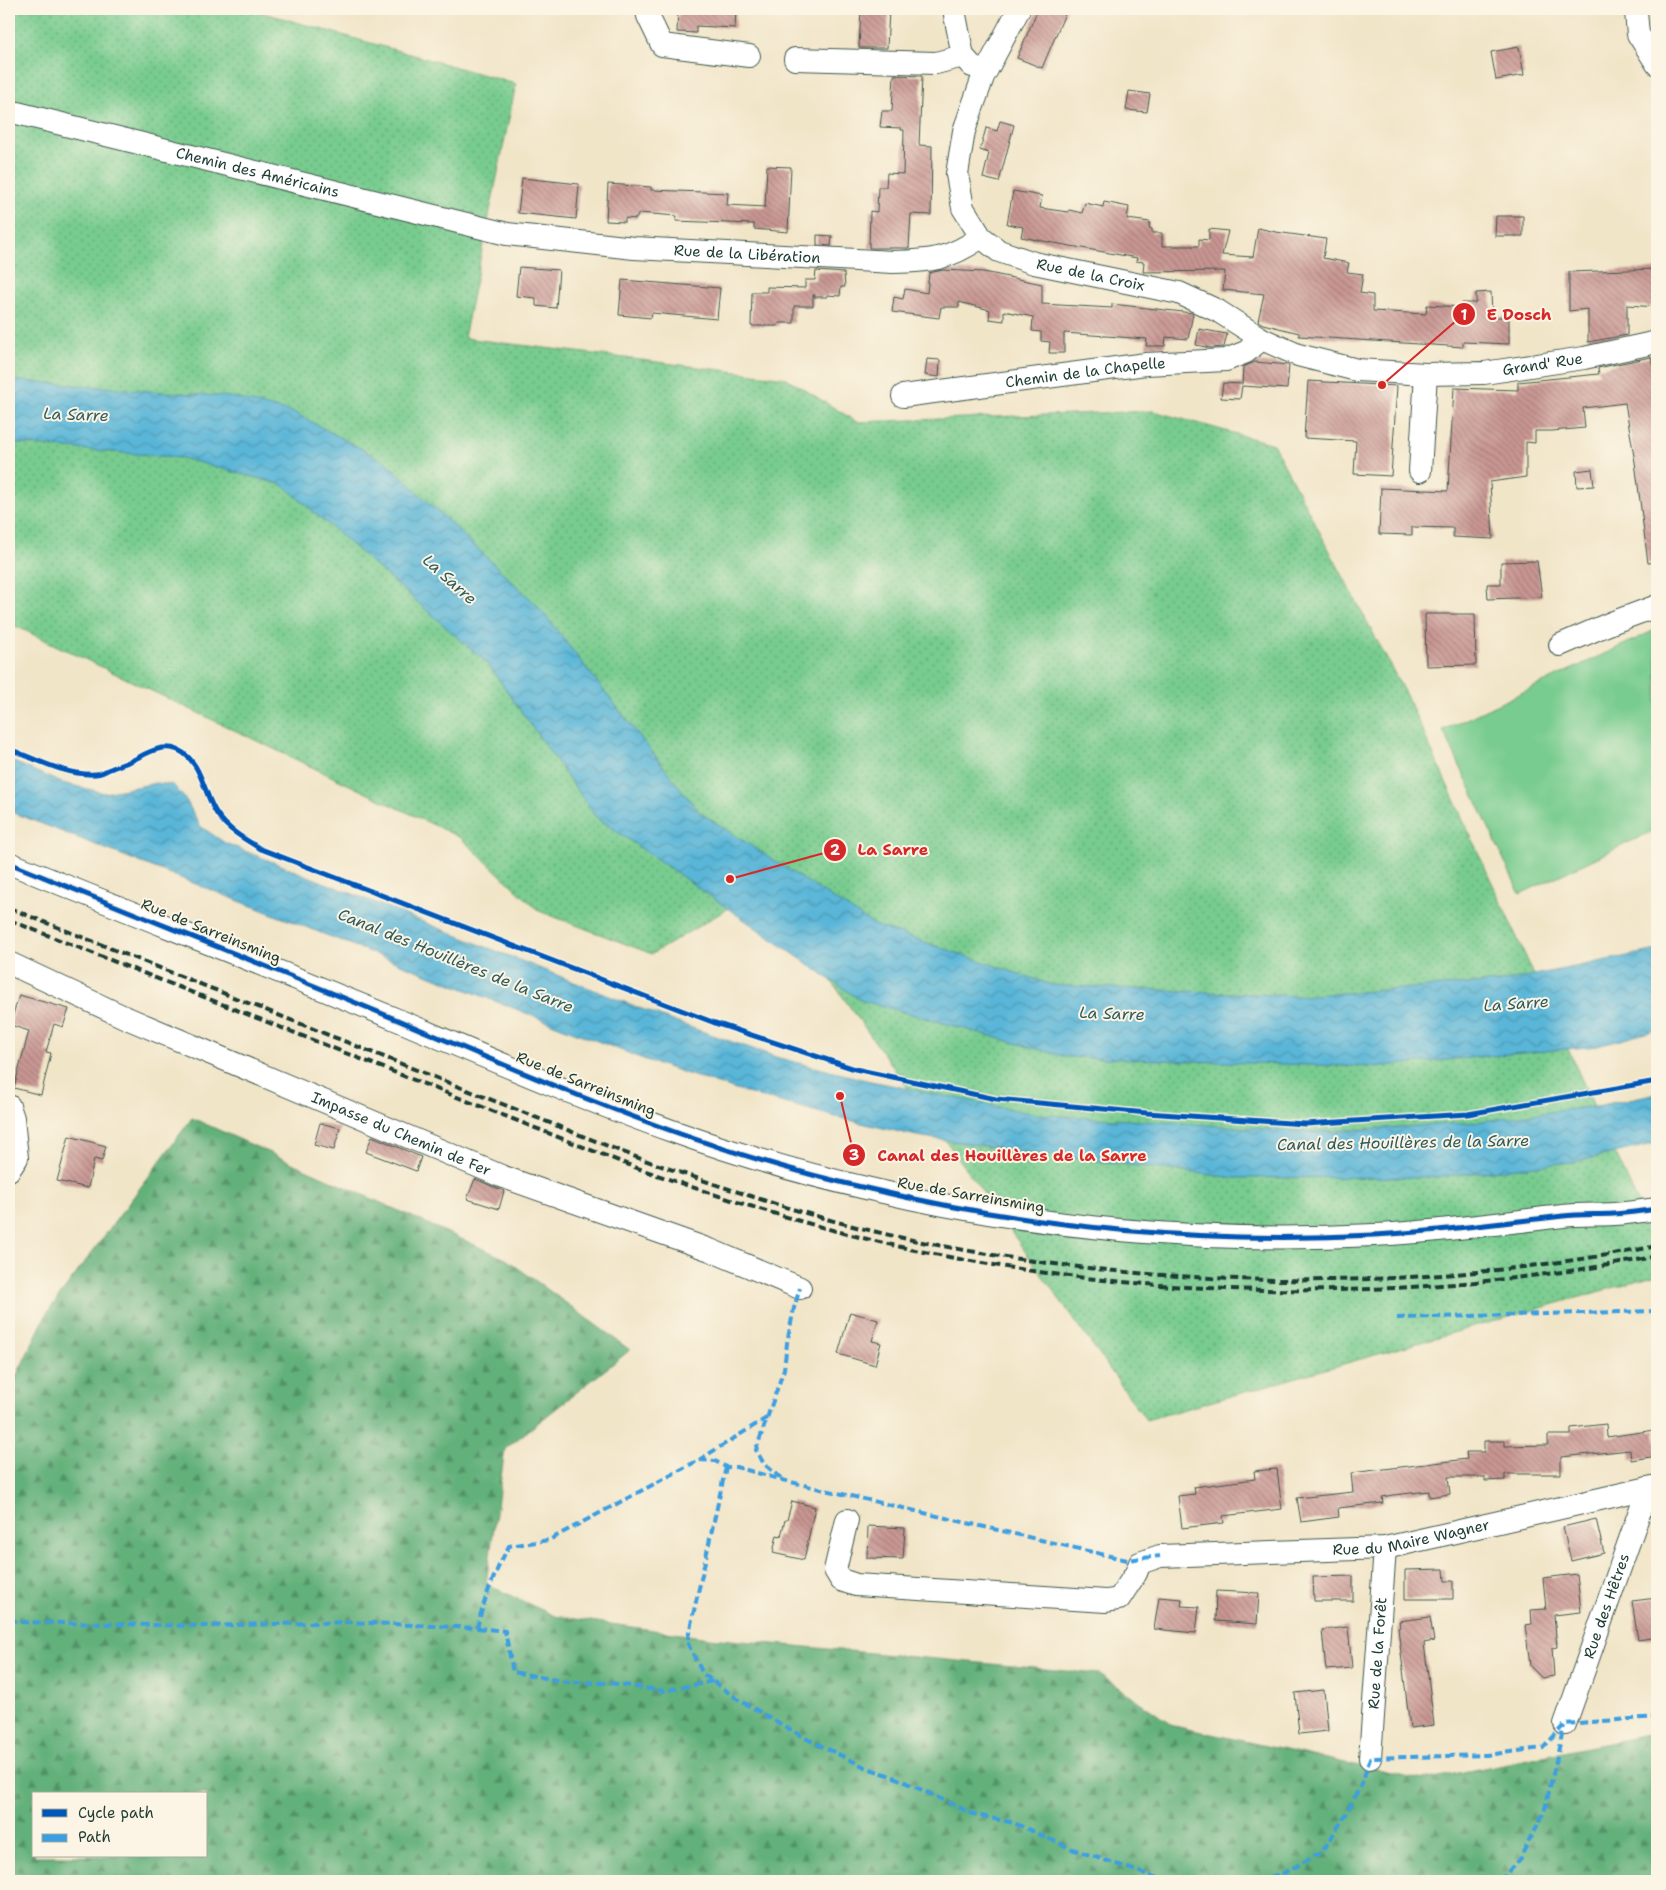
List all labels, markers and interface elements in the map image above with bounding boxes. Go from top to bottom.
street label: Chemin des Américains [174,143,341,202]
street label: Rue de la Libération [673,240,821,268]
street label: Rue de la Croix [1035,254,1147,296]
callout: E Dosch [1451,299,1562,330]
text: E Dosch [1486,304,1552,325]
text: 1 [1461,305,1468,325]
street label: Grand' Rue [1501,348,1584,380]
street label: Chemin de la Chapelle [1004,353,1166,392]
water label: La Sarre [43,403,109,426]
water label: La Sarre [418,550,481,609]
callout: La Sarre [823,834,939,865]
text: La Sarre [858,839,929,860]
text: 2 [830,840,841,860]
street label: Rue de Sarreinsming [138,894,284,968]
water label: Canal des Houillères de la Sarre [335,903,577,1017]
water label: La Sarre [1483,991,1549,1016]
water label: La Sarre [1079,1002,1145,1025]
street label: Rue de Sarreinsming [513,1047,659,1121]
street label: Impasse du Chemin de Fer [308,1087,494,1181]
water label: Canal des Houillères de la Sarre [1277,1130,1529,1155]
callout: Canal des Houillères de la Sarre [842,1140,1156,1171]
text: 3 [849,1145,859,1165]
text: Canal des Houillères de la Sarre [877,1145,1147,1166]
street label: Rue de Sarreinsming [896,1172,1046,1218]
street label: Rue du Maire Wagner [1332,1514,1492,1560]
street label: Rue des Hêtres [1579,1551,1634,1661]
street label: Rue de la Forêt [1364,1597,1391,1710]
legend [32,1792,208,1858]
text: Cycle path [78,1803,154,1823]
text: Path [78,1827,111,1847]

